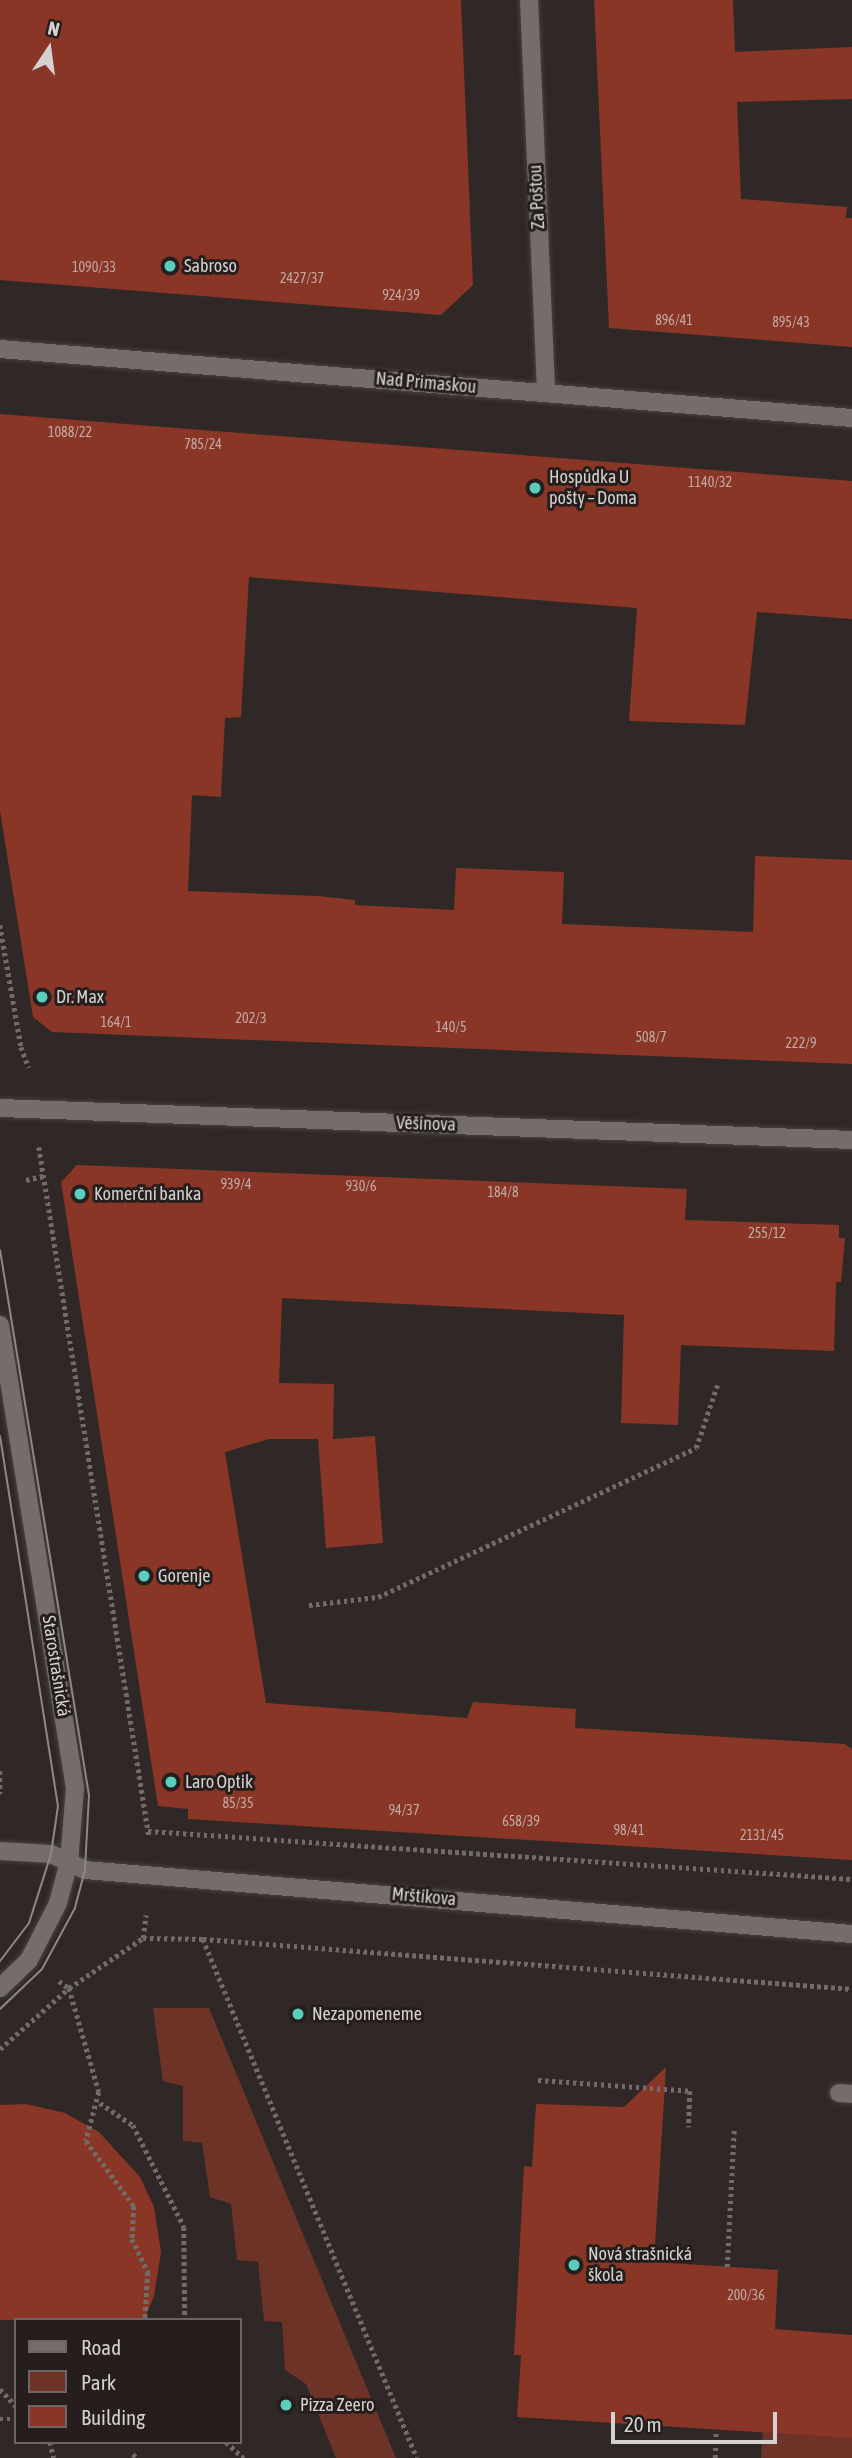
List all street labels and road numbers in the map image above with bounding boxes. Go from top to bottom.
street label: Za Poštou [525,164,549,230]
street label: Nad Primaskou [375,368,477,398]
street label: Věšínova [396,1112,456,1136]
street label: Starostrašnická [37,1614,75,1718]
street label: Mrštíkova [391,1883,457,1911]

